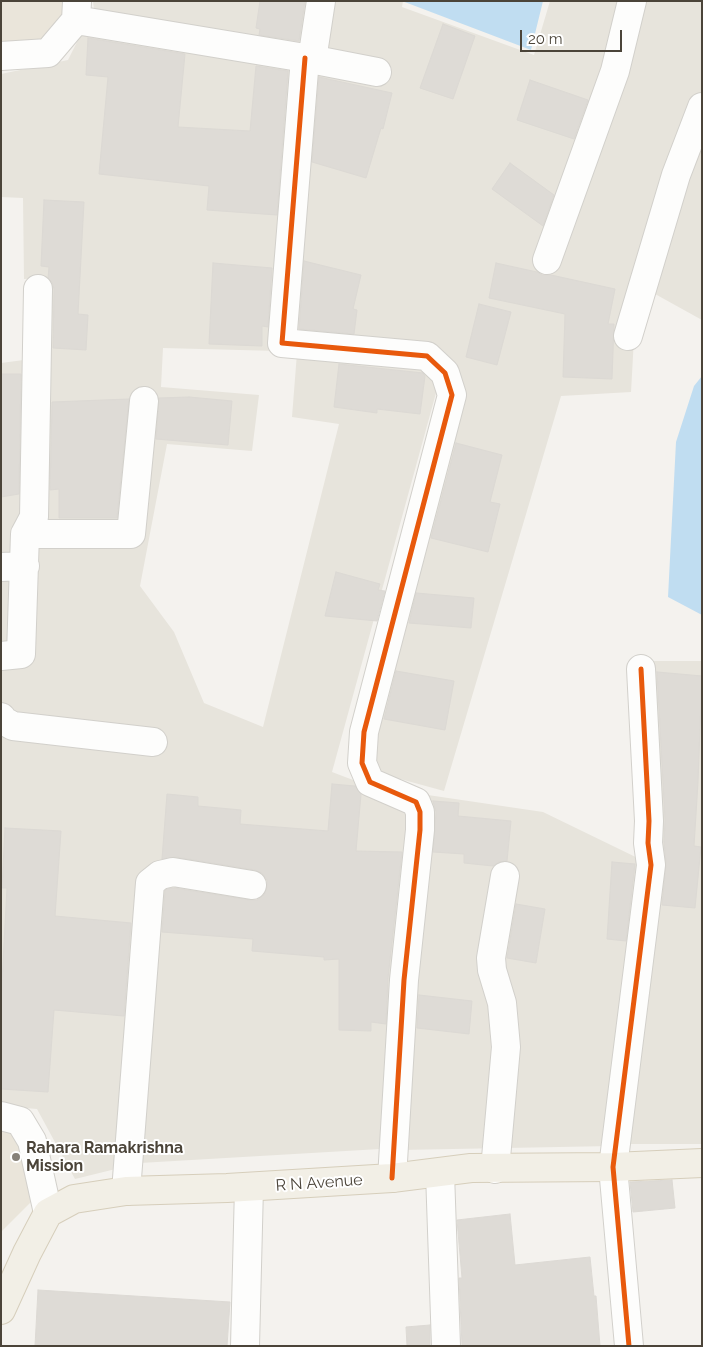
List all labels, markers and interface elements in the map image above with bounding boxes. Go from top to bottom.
scale bar [523,20,626,52]
text: 20 m [528,30,563,48]
place label: Rahara Ramakrishna Mission [26,1138,183,1176]
marker: Rahara Ramakrishna Mission [10,1151,22,1163]
street label: R N Avenue [275,1170,363,1196]

